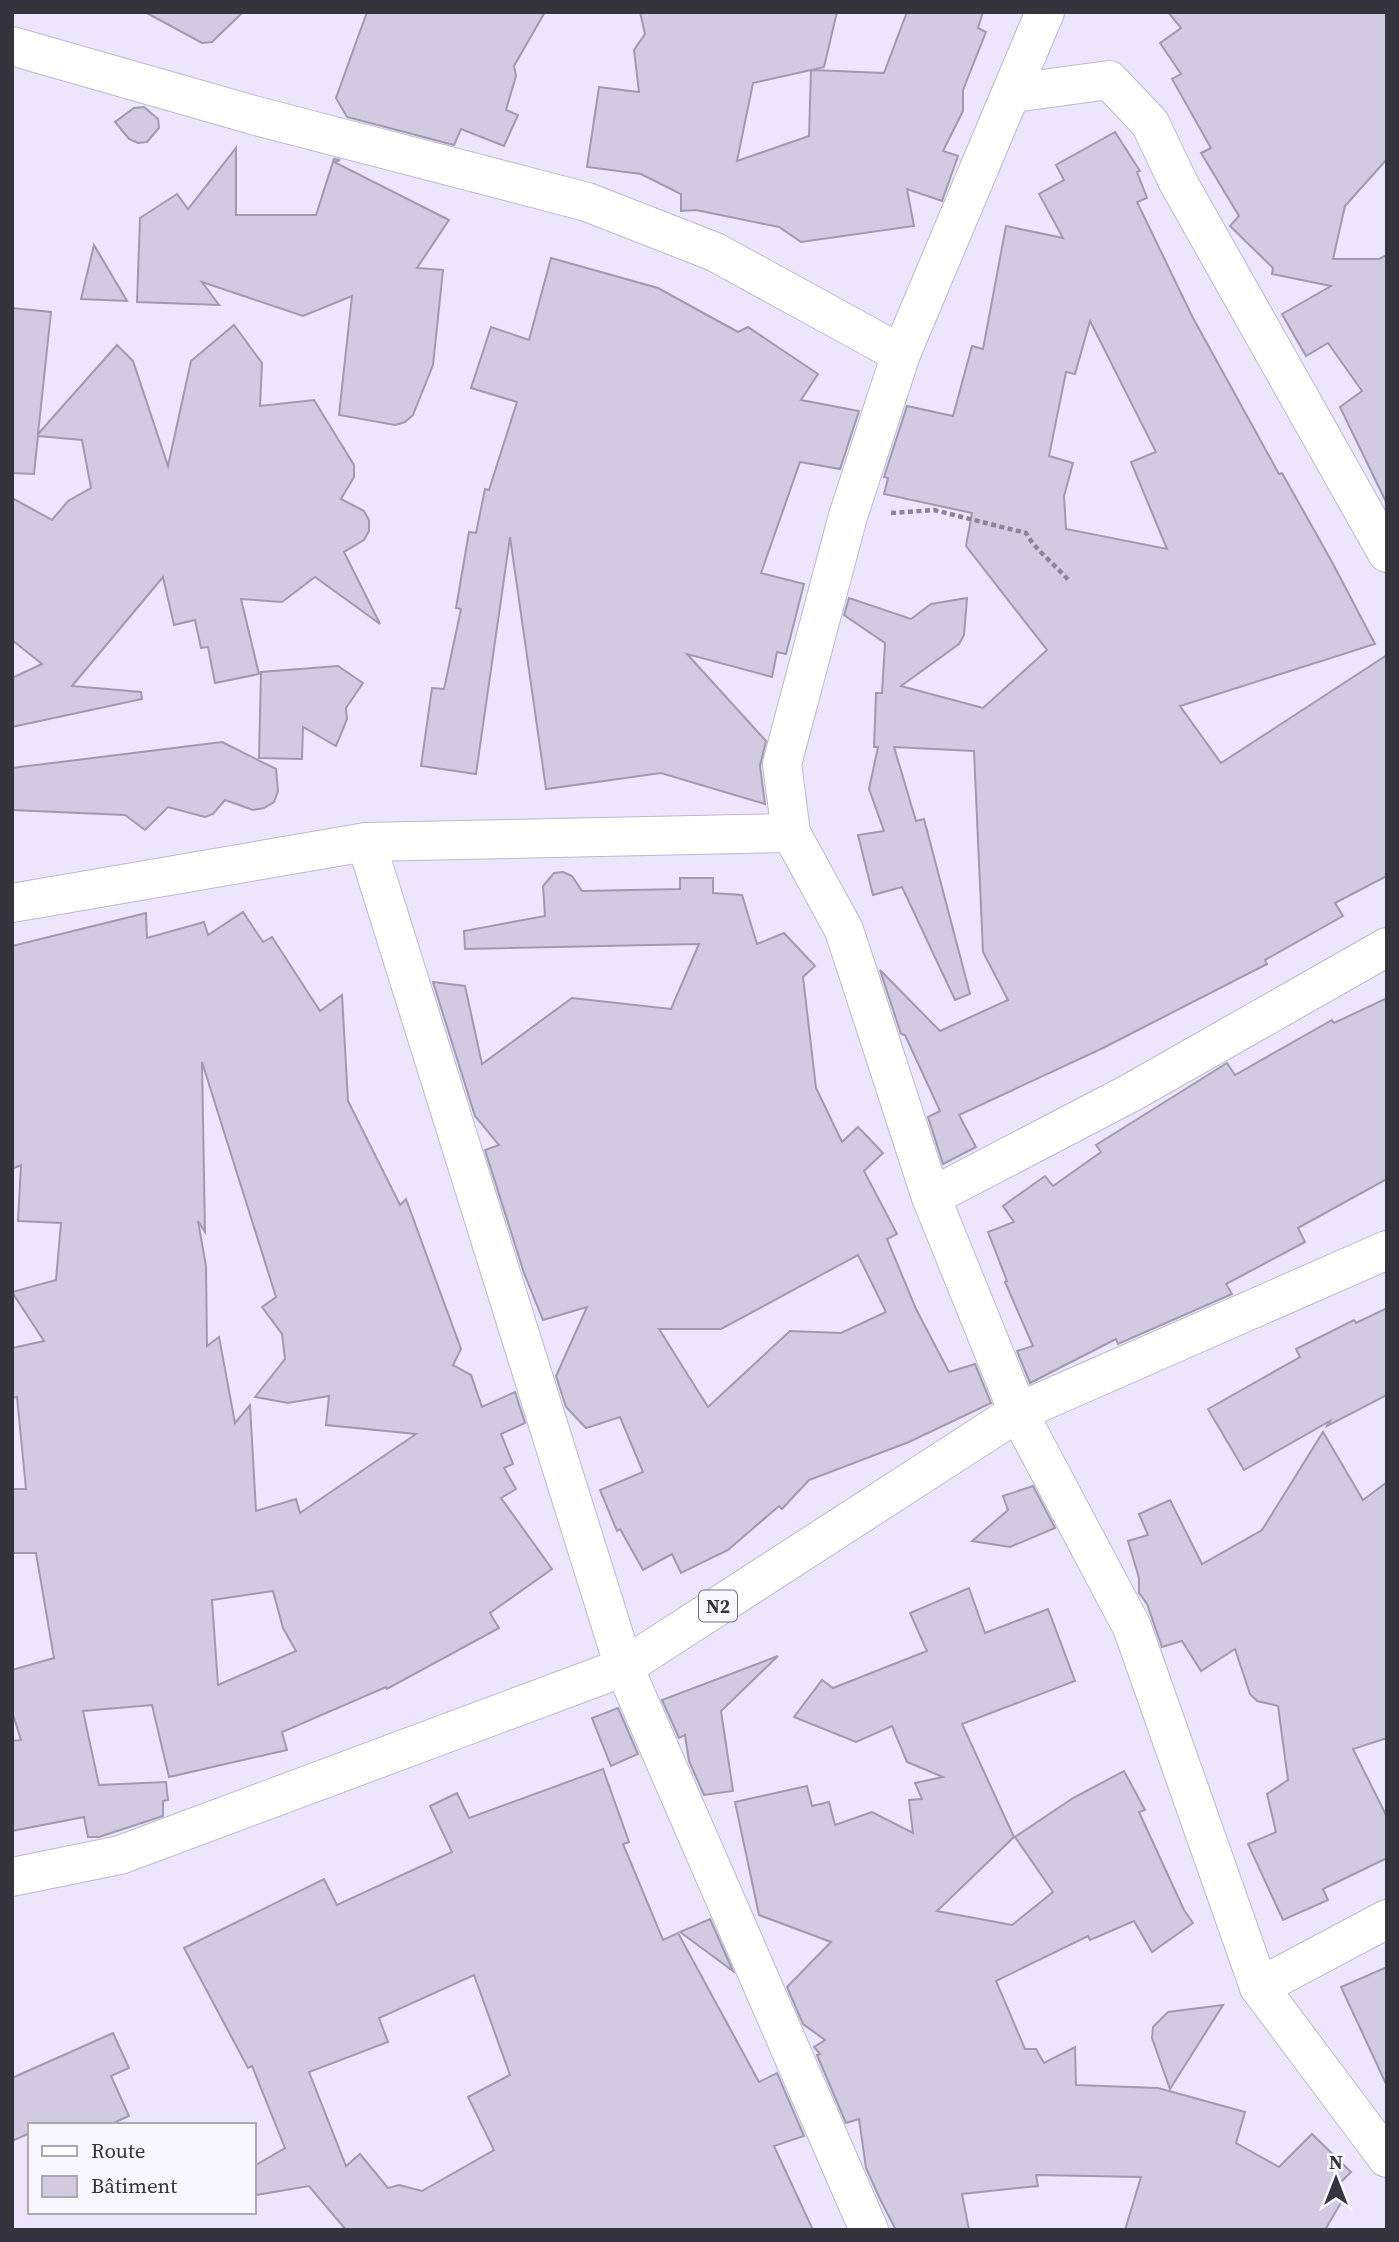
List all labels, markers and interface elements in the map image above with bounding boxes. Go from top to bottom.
road number: N2 [699,1590,737,1622]
legend [28,2123,256,2214]
text: Route [91,2136,146,2165]
north arrow [1301,2144,1371,2214]
text: N [1329,2149,1343,2175]
text: Bâtiment [91,2171,177,2200]

